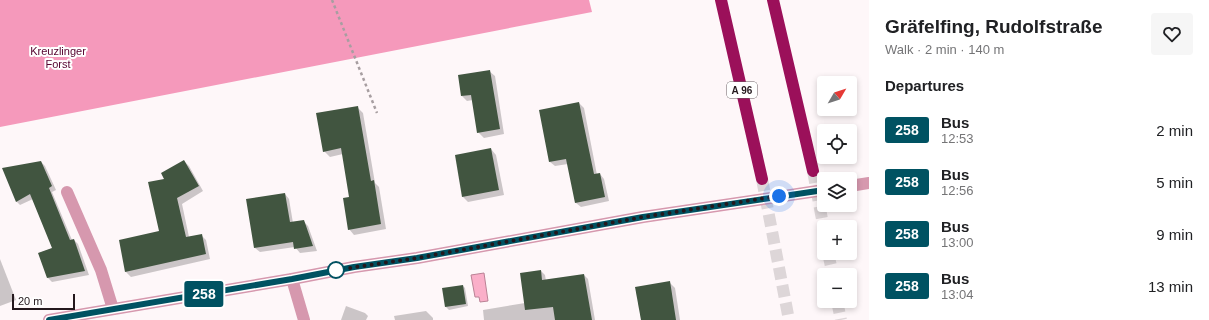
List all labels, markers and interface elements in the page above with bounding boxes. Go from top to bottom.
button: heart [1151,13,1193,55]
text: Gräfelfing, Rudolfstraße [885,16,1102,37]
text: Walk · 2 min · 140 m [885,42,1004,57]
park label: Kreuzlinger Forst [30,45,86,70]
north arrow [817,76,857,116]
map controls [817,76,857,308]
text: Departures [885,77,964,94]
road number: A 96 [727,82,757,98]
text: Bus [941,114,969,131]
text: 258 [895,122,919,138]
text: 2 min [1156,122,1193,139]
button: locate [817,124,857,164]
text: 12:53 [941,131,974,146]
text: Bus [941,166,969,183]
button: layers [817,172,857,212]
text: 258 [895,174,919,190]
text: 5 min [1156,174,1193,191]
text: 12:56 [941,183,974,198]
your location [769,186,789,206]
text: Bus [941,218,969,235]
button: + [817,220,857,260]
text: 258 [895,226,919,242]
text: 9 min [1156,226,1193,243]
text: 13:00 [941,235,974,250]
unlabelled marker [327,261,345,279]
button: − [817,268,857,308]
text: Bus [941,270,969,287]
text: 258 [895,278,919,294]
text: 13 min [1148,278,1193,295]
line badge: 258 [181,281,227,307]
text: 258 [192,286,216,302]
text: 13:04 [941,287,974,302]
scale bar [12,292,75,311]
text: 20 m [18,295,42,307]

